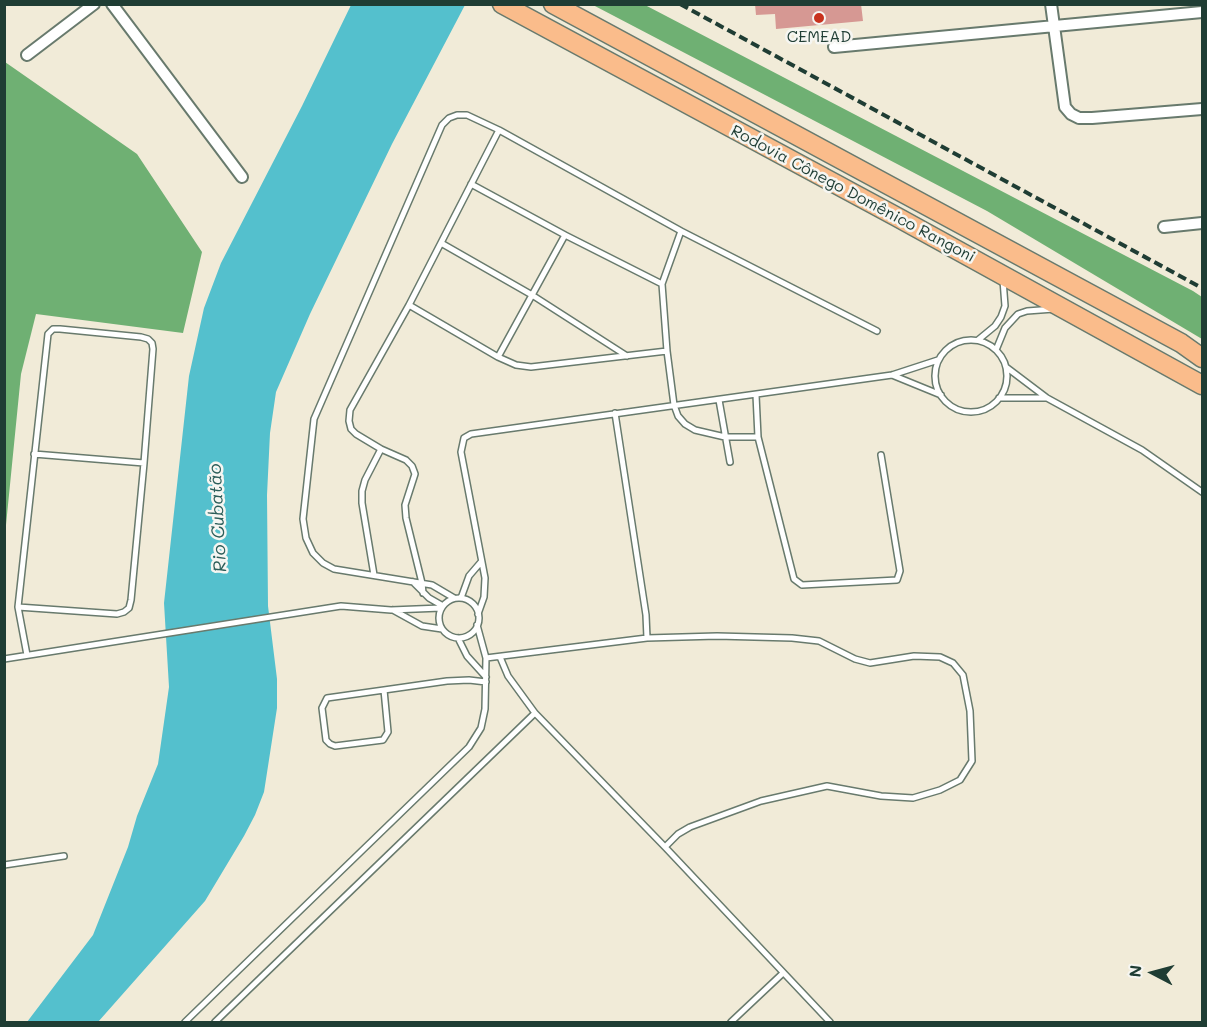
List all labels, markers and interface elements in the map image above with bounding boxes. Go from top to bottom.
marker: CEMEAD [812,11,826,25]
place label: CEMEAD [787,27,851,47]
street label: Rodovia Cônego Domênico Rangoni [728,121,978,267]
water label: Rio Cubatão [204,463,232,573]
north arrow [1123,943,1183,1003]
text: N [1124,964,1146,978]

